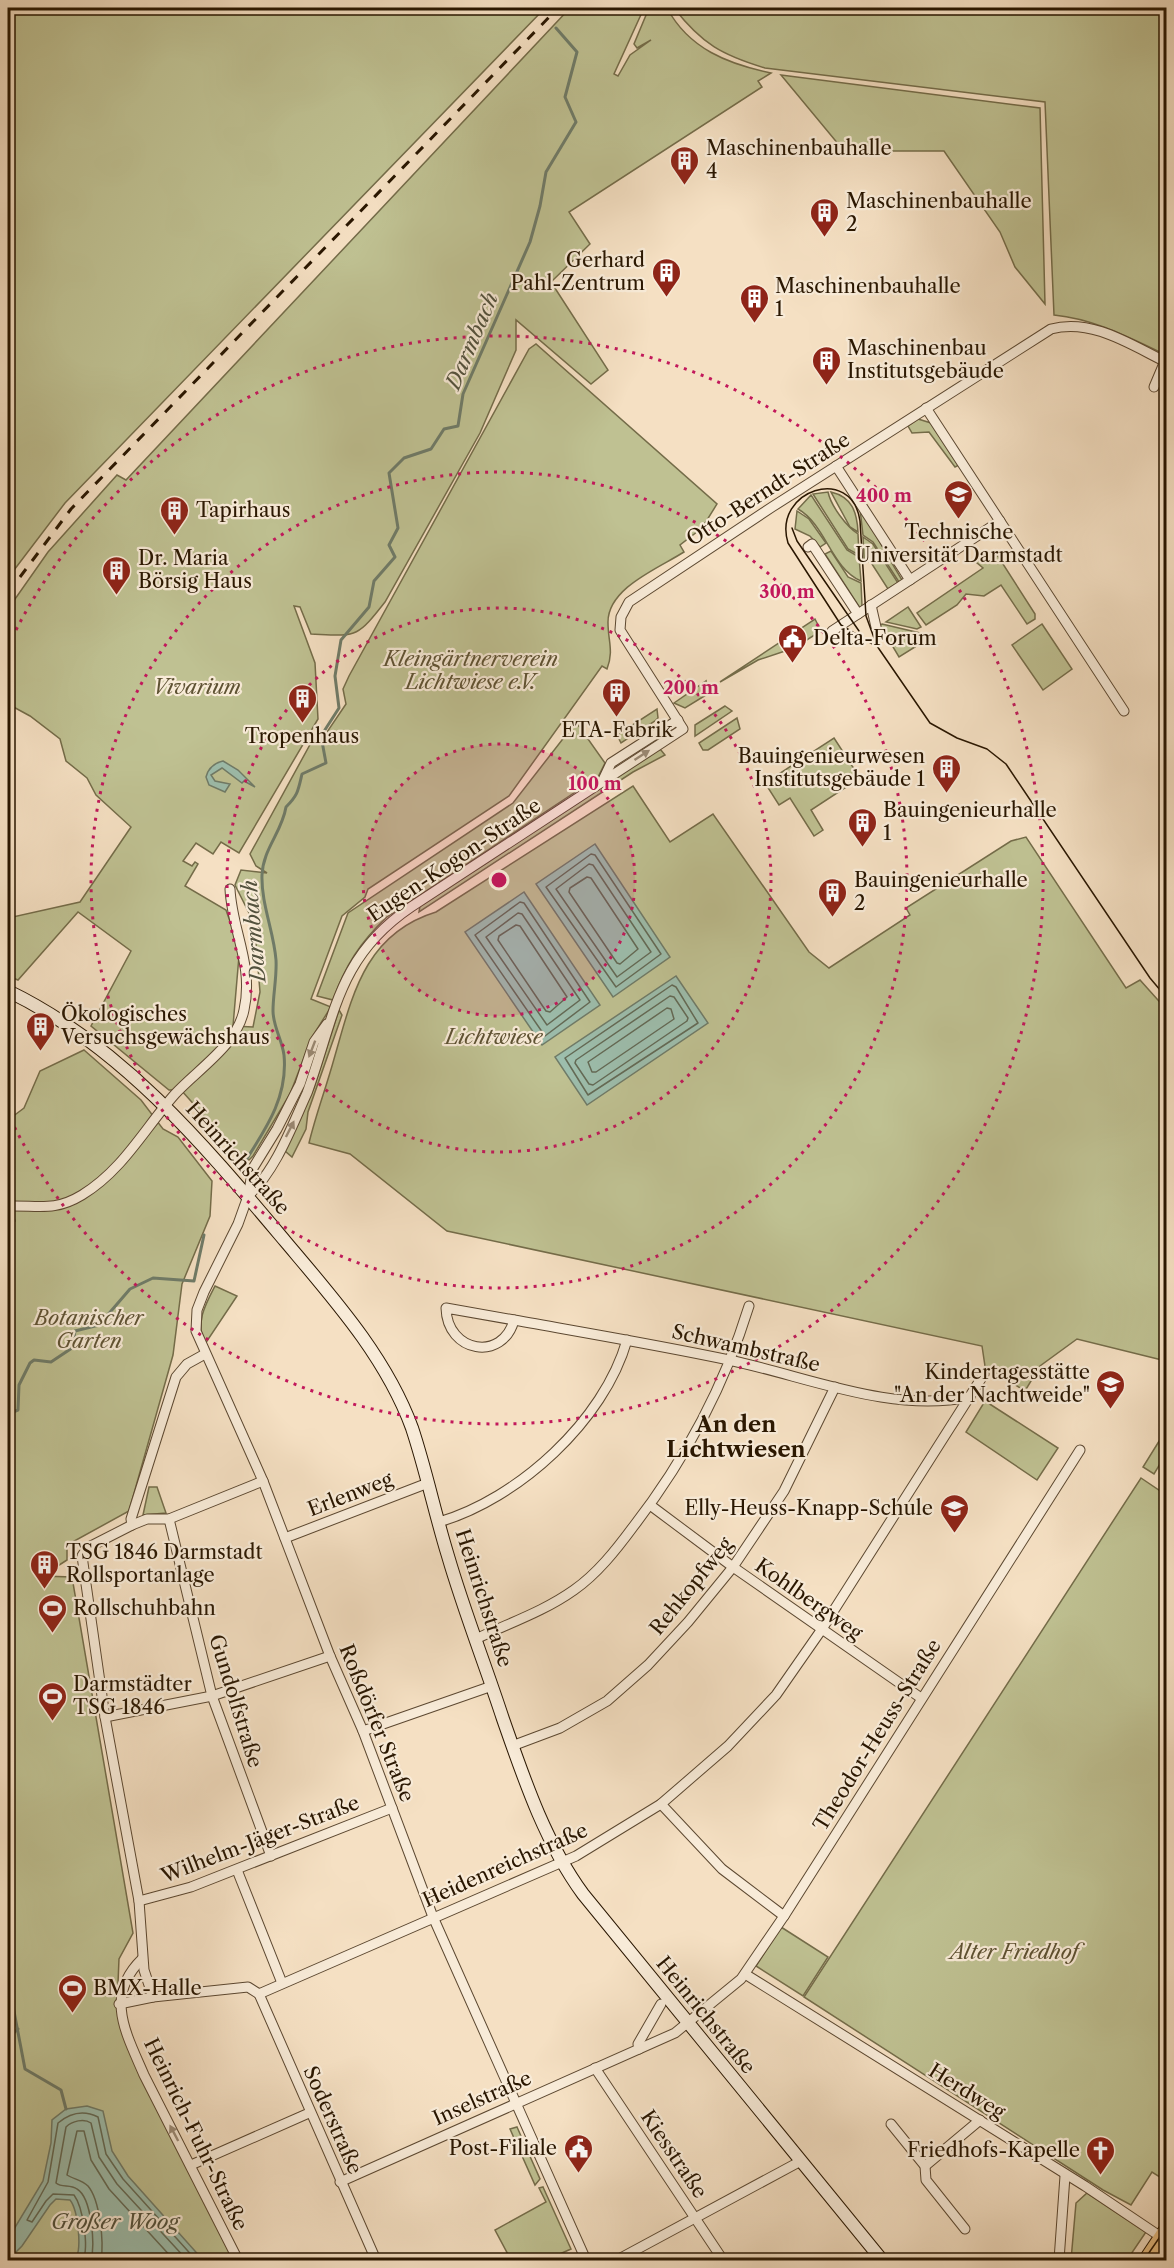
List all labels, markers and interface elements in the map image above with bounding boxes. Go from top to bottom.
place label: Maschinenbauhalle 4 [706,136,892,183]
building icon: Maschinenbauhalle 4 [669,144,701,186]
place label: Maschinenbauhalle 2 [846,189,1032,236]
building icon: Maschinenbauhalle 2 [809,196,841,238]
place label: Gerhard Pahl-Zentrum [510,248,645,295]
building icon: Gerhard Pahl-Zentrum [650,256,682,298]
place label: Maschinenbauhalle 1 [775,274,961,321]
building icon: Maschinenbauhalle 1 [738,282,770,324]
water label: Darmbach [439,289,503,395]
place label: Maschinenbau Institutsgebäude [847,336,1004,383]
building icon: Maschinenbau Institutsgebäude [810,344,842,386]
street label: Otto-Berndt-Straße [682,427,854,551]
school or university icon: Technische Universität Darmstadt [943,478,975,520]
text: 400 m [856,485,912,507]
building icon: Tapirhaus [159,494,191,536]
place label: Tapirhaus [196,498,291,522]
place label: Technische Universität Darmstadt [855,520,1063,567]
place label: Dr. Maria Börsig Haus [138,546,252,593]
building icon: Dr. Maria Börsig Haus [101,554,133,596]
text: 300 m [759,581,815,603]
public building icon: Delta-Forum [776,622,808,664]
place label: Delta-Forum [813,626,937,650]
park label: Kleingärtnerverein Lichtwiese e.V. [382,647,558,694]
park label: Vivarium [153,675,241,699]
building icon: ETA-Fabrik [601,676,633,718]
text: 200 m [663,677,719,699]
building icon: Tropenhaus [286,682,318,724]
place label: ETA-Fabrik [561,718,674,742]
place label: Tropenhaus [245,724,359,748]
place label: Bauingenieurwesen Institutsgebäude 1 [738,744,926,791]
one-way arrow [634,749,650,761]
building icon: Bauingenieurwesen Institutsgebäude 1 [930,752,962,794]
text: 100 m [568,773,622,795]
street label: Eugen-Kogon-Straße [363,793,545,927]
place label: Bauingenieurhalle 1 [883,798,1057,845]
building icon: Bauingenieurhalle 1 [846,806,878,848]
place label: Bauingenieurhalle 2 [854,868,1028,915]
centre of rings [489,870,509,890]
building icon: Bauingenieurhalle 2 [817,876,849,918]
water label: Darmbach [237,879,271,985]
place label: Ökologisches Versuchsgewächshaus [60,1001,270,1049]
building icon: Ökologisches Versuchsgewächshaus [24,1010,56,1052]
park label: Lichtwiese [443,1025,544,1049]
one-way arrow [307,1040,316,1058]
street label: Heinrichstraße [181,1097,295,1219]
one-way arrow [285,1121,294,1138]
park label: Botanischer Garten [32,1306,145,1353]
street label: Schwambstraße [670,1319,822,1377]
place label: Kindertagesstätte "An der Nachtweide" [894,1360,1090,1407]
school or university icon: Kindertagesstätte "An der Nachtweide" [1095,1368,1127,1410]
district label: An den Lichtwiesen [666,1411,806,1463]
street label: Erlenweg [304,1467,396,1521]
school or university icon: Elly-Heuss-Knapp-Schule [938,1492,970,1534]
place label: Elly-Heuss-Knapp-Schule [684,1496,933,1520]
street label: Heinrichstraße [450,1526,518,1670]
street label: Rehkopfweg [644,1532,738,1640]
place label: TSG 1846 Darmstadt Rollsportanlage [66,1540,263,1587]
building icon: TSG 1846 Darmstadt Rollsportanlage [29,1548,61,1590]
street label: Kohlbergweg [751,1553,868,1645]
sports icon: Rollschuhbahn [36,1592,68,1634]
place label: Rollschuhbahn [73,1596,216,1620]
street label: Gundolfstraße [204,1631,268,1771]
street label: Theodor-Heuss-Straße [808,1635,946,1835]
street label: Roßdörfer Straße [334,1641,420,1805]
place label: Darmstädter TSG 1846 [73,1672,192,1719]
sports icon: Darmstädter TSG 1846 [36,1680,68,1722]
street label: Wilhelm-Jäger-Straße [157,1790,362,1888]
street label: Heidenreichstraße [419,1818,591,1912]
park label: Alter Friedhof [947,1940,1086,1964]
street label: Heinrichstraße [651,1952,761,2078]
sports icon: BMX-Halle [56,1972,88,2014]
place label: BMX-Halle [93,1976,202,2000]
street label: Heinrich-Fuhr-Straße [139,2034,253,2234]
street label: Herdweg [924,2058,1010,2124]
street label: Soderstraße [299,2062,367,2178]
street label: Inselstraße [429,2066,535,2130]
street label: Kiesstraße [636,2105,712,2203]
one-way arrow [169,2124,179,2141]
public building icon: Post-Filiale [562,2132,594,2174]
church icon: Friedhofs-Kapelle [1085,2134,1117,2176]
place label: Post-Filiale [449,2136,557,2160]
place label: Friedhofs-Kapelle [907,2138,1080,2162]
water label: Großer Woog [51,2209,181,2234]

